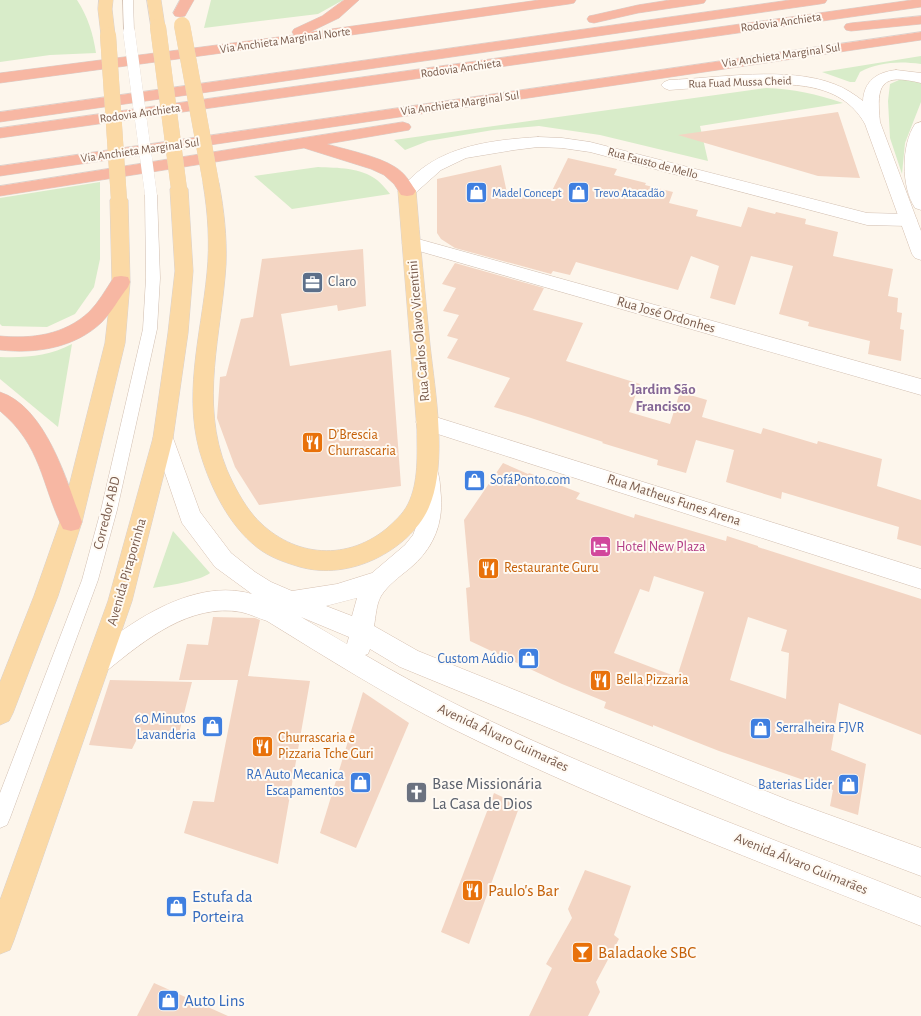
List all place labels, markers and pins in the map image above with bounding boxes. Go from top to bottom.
shop icon: Madel Concept [463,180,489,206]
shop icon: Trevo Atacadão [565,180,591,206]
place label: Madel Concept [492,187,562,199]
place label: Trevo Atacadão [594,187,665,199]
office icon: Claro [299,269,325,295]
place label: Claro [328,275,357,289]
place label: D’Brescia Churrascaria [328,428,397,458]
restaurant icon: D’Brescia Churrascaria [299,430,325,456]
shop icon: SofáPonto.com [462,467,488,493]
place label: SofáPonto.com [490,473,571,487]
hotel icon: Hotel New Plaza [588,534,614,560]
place label: Hotel New Plaza [616,540,706,554]
restaurant icon: Restaurante Guru [475,555,501,581]
place label: Restaurante Guru [504,561,599,575]
shop icon: Custom Aúdio [516,646,542,672]
place label: Custom Aúdio [438,652,514,666]
restaurant icon: Bella Pizzaria [588,667,614,693]
place label: Bella Pizzaria [616,673,689,687]
place label: 60 Minutos Lavanderia [135,712,197,742]
shop icon: 60 Minutos Lavanderia [199,714,225,740]
shop icon: Serralheira FJVR [747,715,773,741]
place label: Serralheira FJVR [776,721,864,735]
place label: Churrascaria e Pizzaria Tche Guri [278,731,374,761]
restaurant icon: Churrascaria e Pizzaria Tche Guri [249,733,275,759]
place label: RA Auto Mecanica Escapamentos [246,768,345,798]
shop icon: RA Auto Mecanica Escapamentos [347,770,373,796]
shop icon: Baterias Lider [835,772,861,798]
place label: Base Missionária La Casa de Dios [432,775,542,812]
place label: Baterias Lider [758,778,832,792]
church icon: Base Missionária La Casa de Dios [403,780,429,806]
restaurant icon: Paulo's Bar [460,877,486,903]
place label: Paulo's Bar [488,882,559,899]
place label: Estufa da Porteira [192,888,253,925]
shop icon: Estufa da Porteira [163,893,189,919]
bar icon: Baladaoke SBC [569,939,595,965]
place label: Baladaoke SBC [598,944,696,961]
shop icon: Auto Lins [155,987,181,1013]
place label: Auto Lins [184,992,245,1009]

